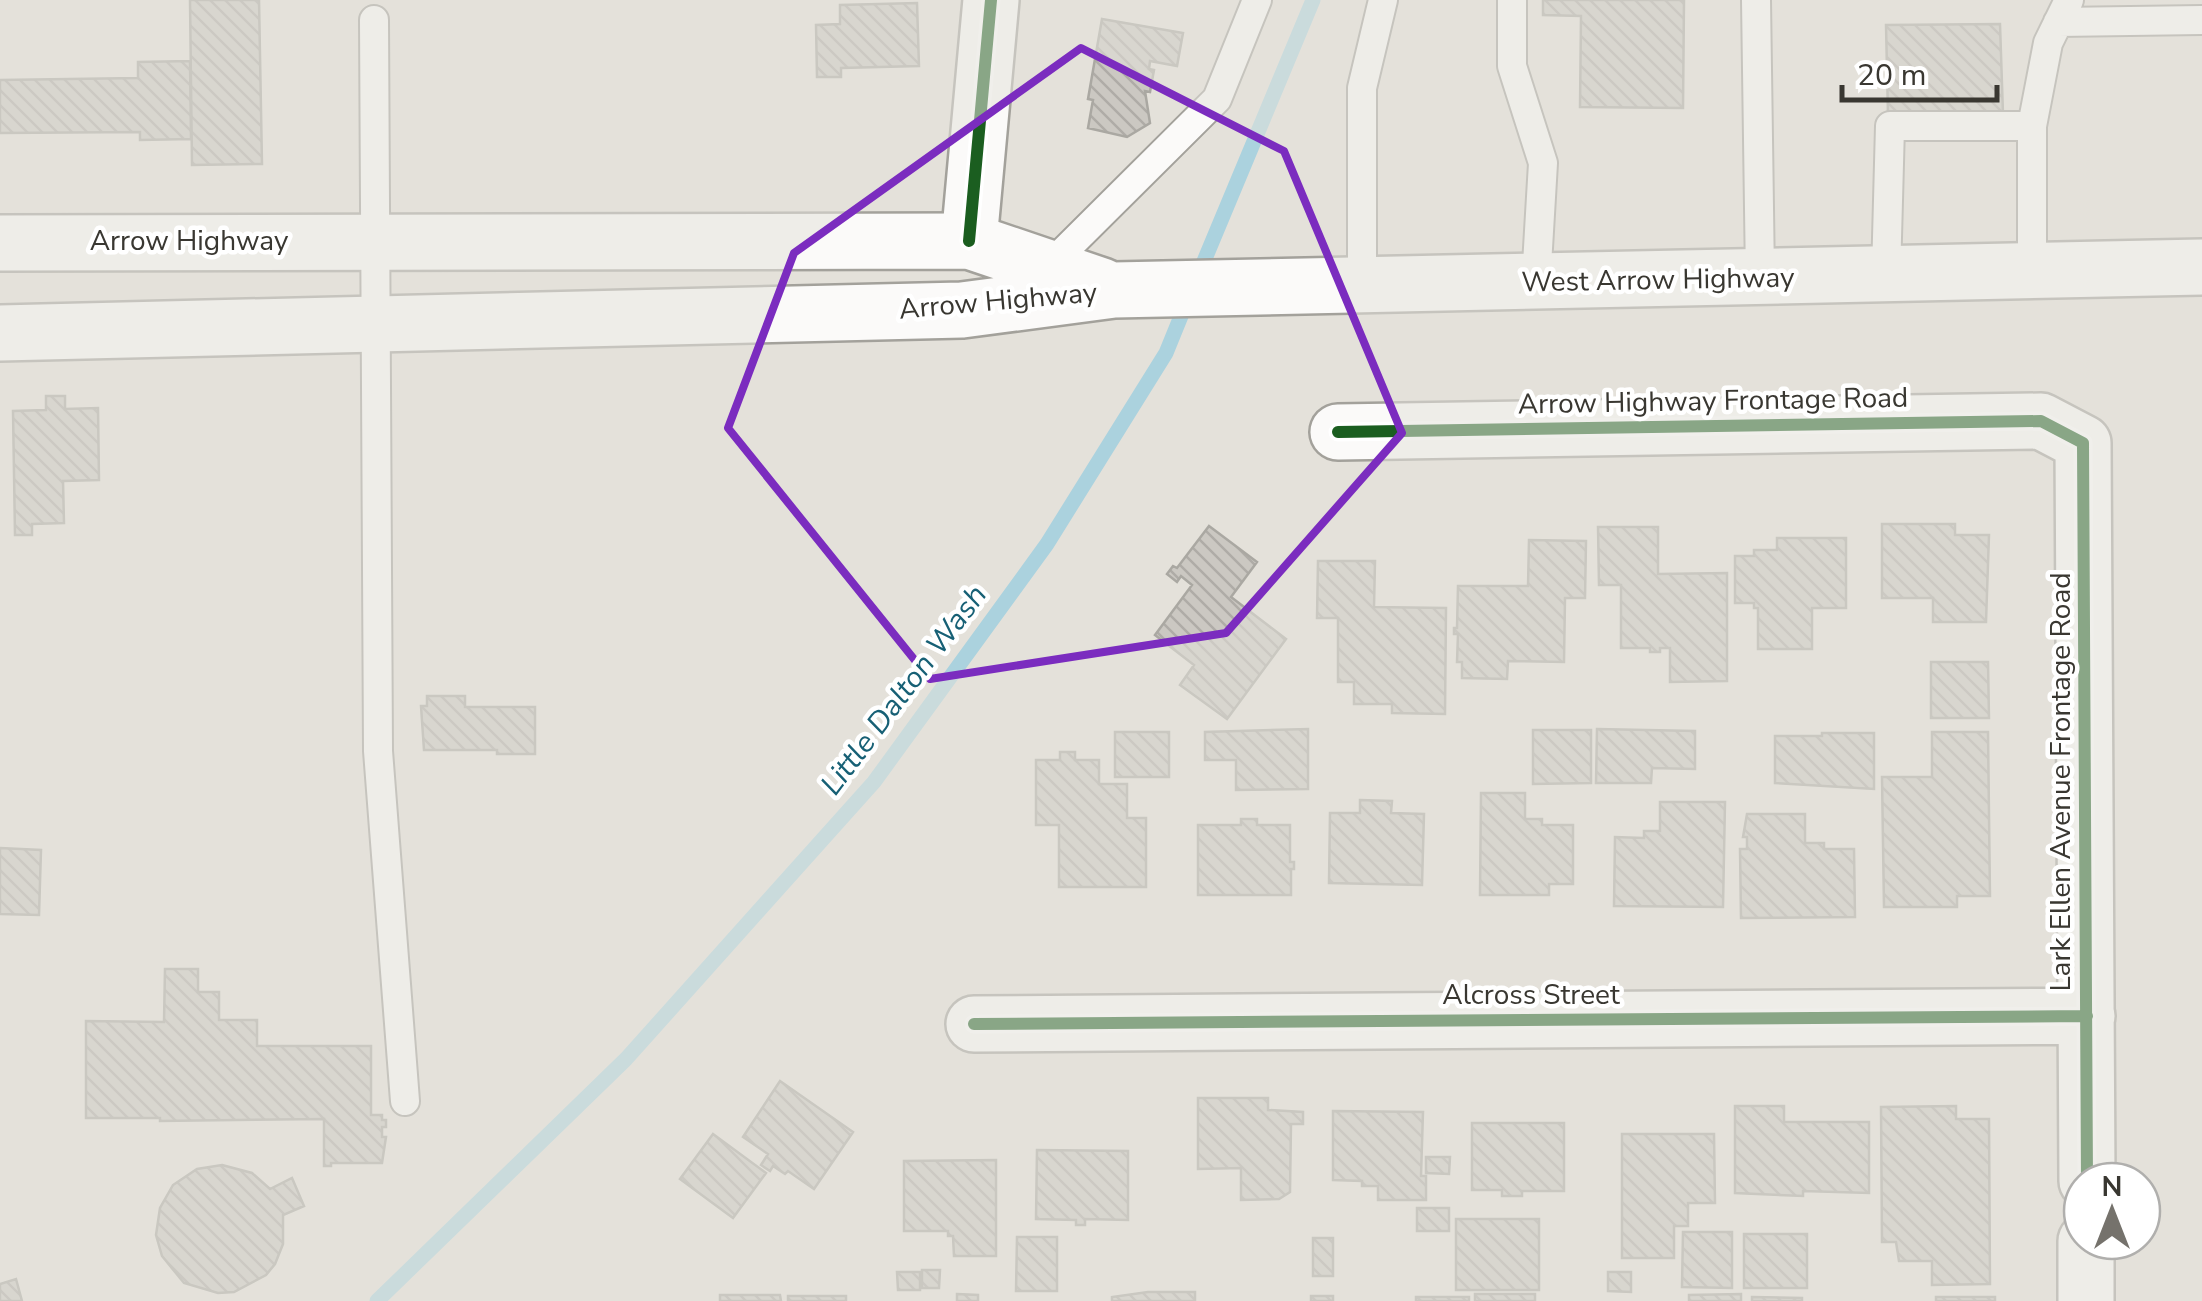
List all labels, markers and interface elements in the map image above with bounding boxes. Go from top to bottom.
scale bar [1842,40,1997,102]
text: 20 m [1857,55,1926,96]
street label: Arrow Highway [90,222,289,260]
street label: West Arrow Highway [1521,259,1795,301]
street label: Arrow Highway [897,273,1099,329]
street label: Arrow Highway Frontage Road [1517,379,1909,423]
street label: Lark Ellen Avenue Frontage Road [2042,572,2080,992]
water label: Little Dalton Wash [811,576,997,804]
street label: Alcross Street [1442,976,1620,1014]
north arrow [2062,1161,2162,1261]
text: N [2102,1168,2122,1206]

